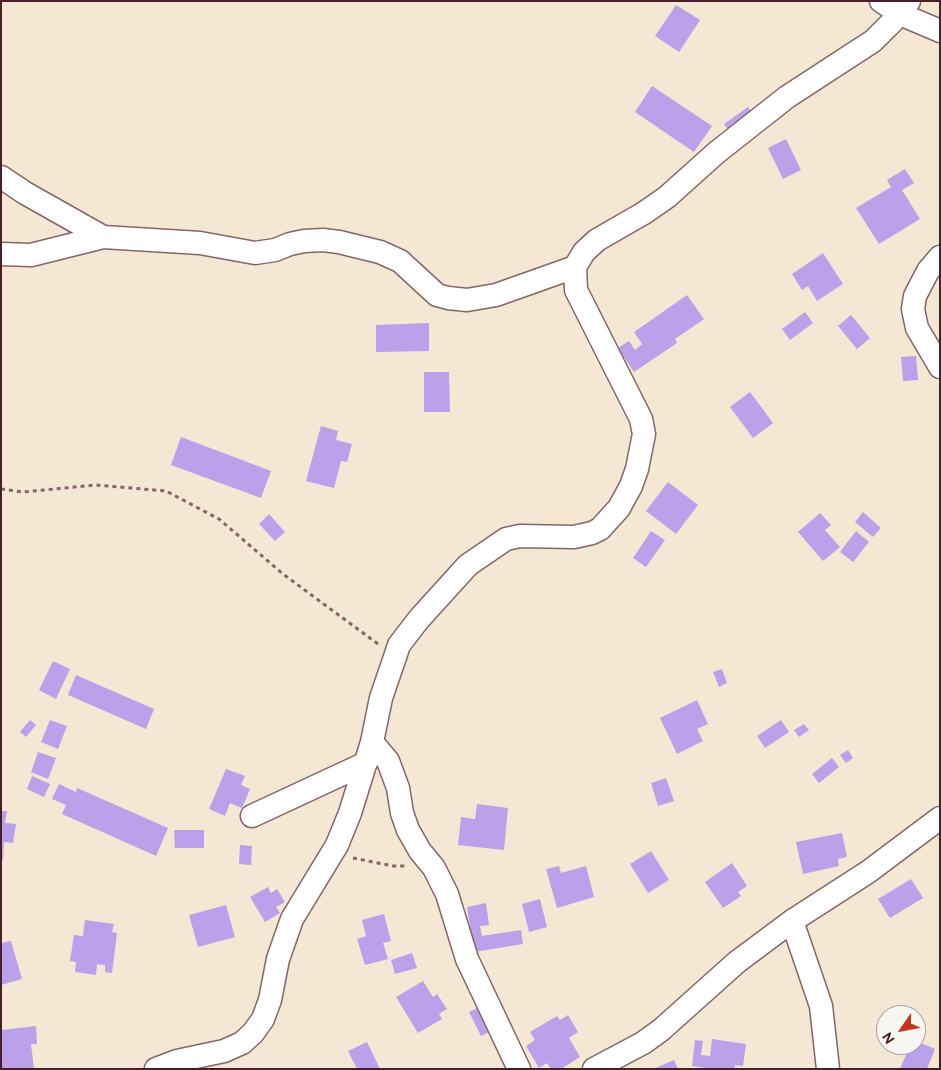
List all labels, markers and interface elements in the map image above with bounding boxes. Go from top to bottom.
north arrow [876,1005,926,1055]
text: N [879,1029,899,1047]

